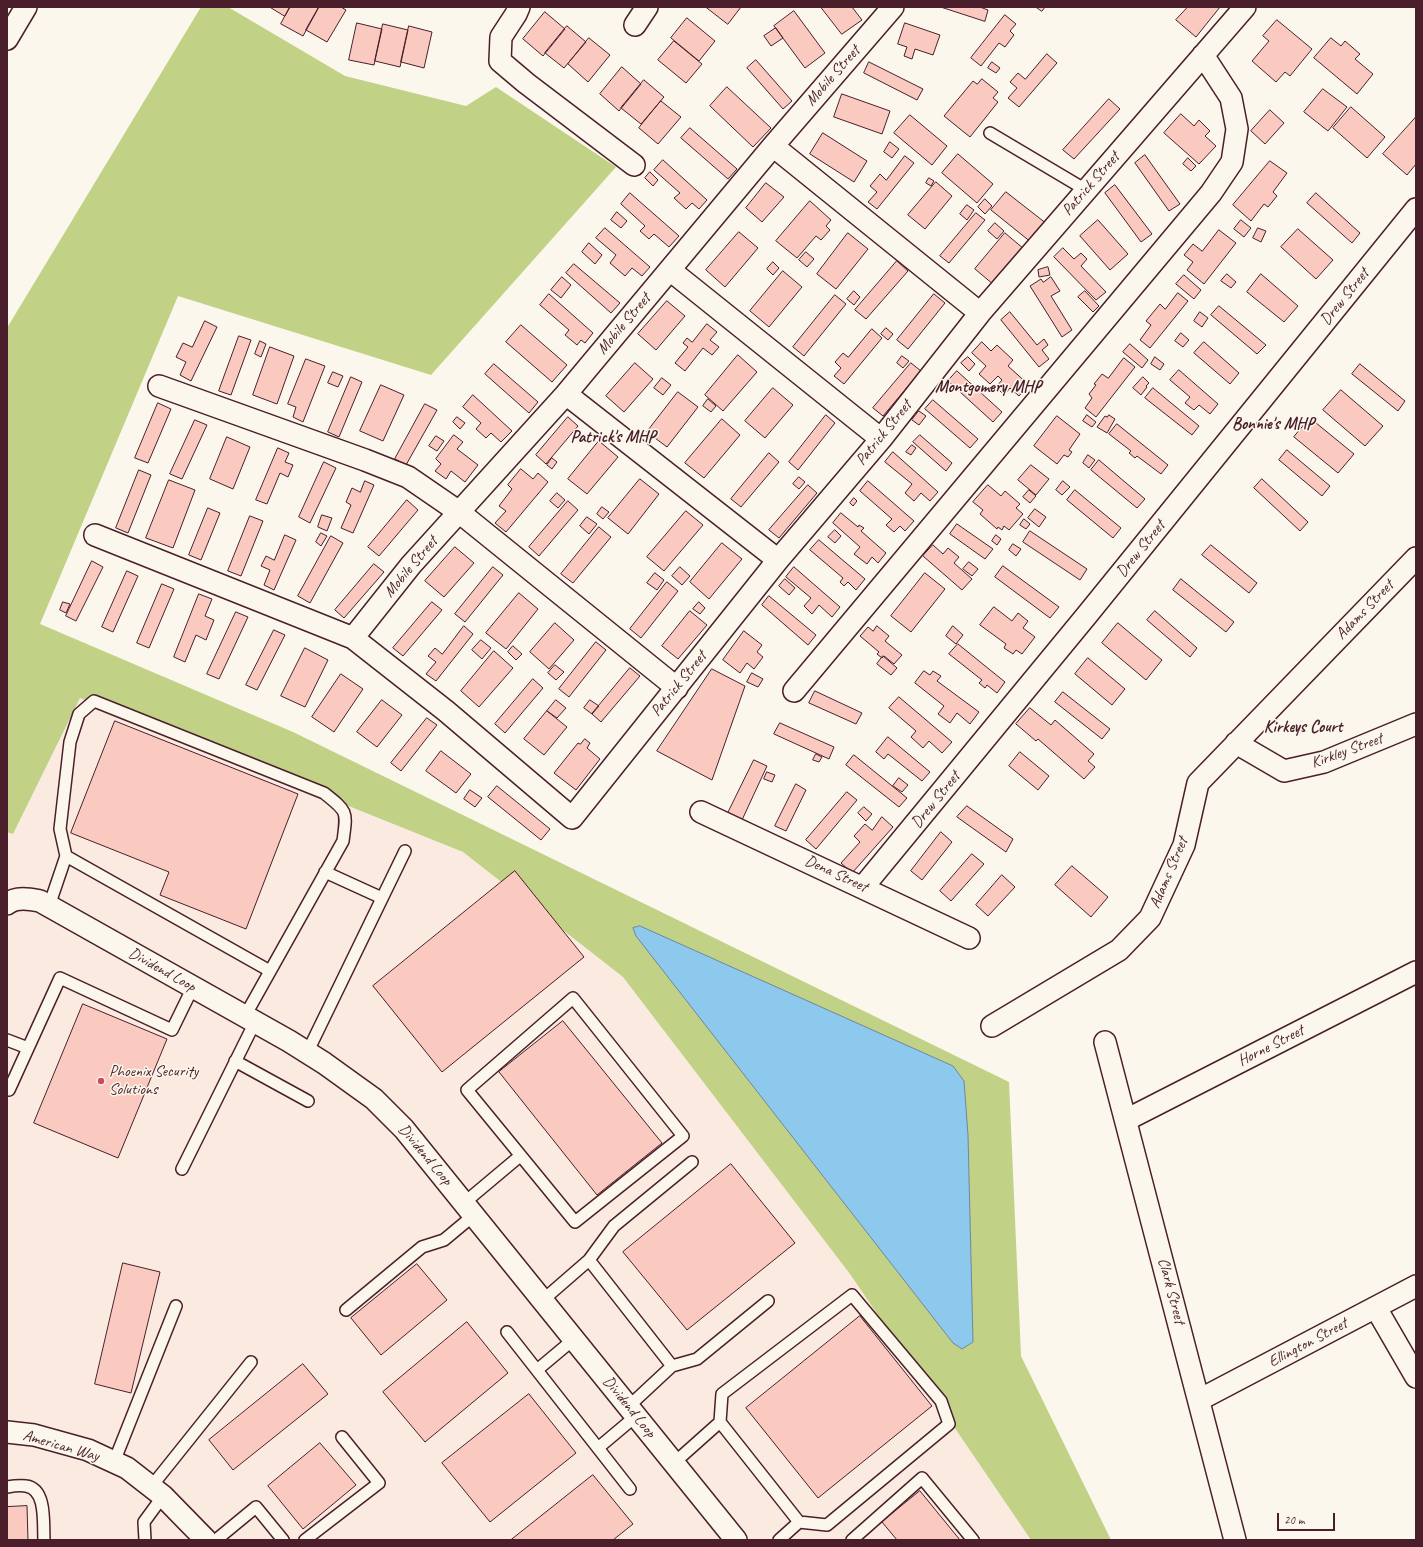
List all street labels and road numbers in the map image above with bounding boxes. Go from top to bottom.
street label: Mobile Street [802,42,864,110]
street label: Patrick Street [1058,148,1124,220]
street label: Drew Street [1316,265,1374,329]
street label: Mobile Street [593,290,655,358]
street label: Patrick Street [852,397,916,469]
street label: Drew Street [1112,517,1170,581]
street label: Mobile Street [380,533,442,601]
street label: Adams Street [1332,576,1398,644]
street label: Patrick Street [647,648,711,720]
street label: Kirkley Street [1309,729,1385,773]
street label: Drew Street [907,768,965,832]
street label: Adams Street [1145,835,1193,911]
street label: Dena Street [802,851,870,897]
street label: Dividend Loop [125,944,199,996]
street label: Horne Street [1235,1021,1307,1071]
street label: Dividend Loop [394,1121,456,1189]
street label: Clark Street [1153,1256,1189,1326]
street label: Ellington Street [1265,1314,1351,1372]
street label: Dividend Loop [598,1372,660,1442]
street label: American Way [21,1426,101,1466]

